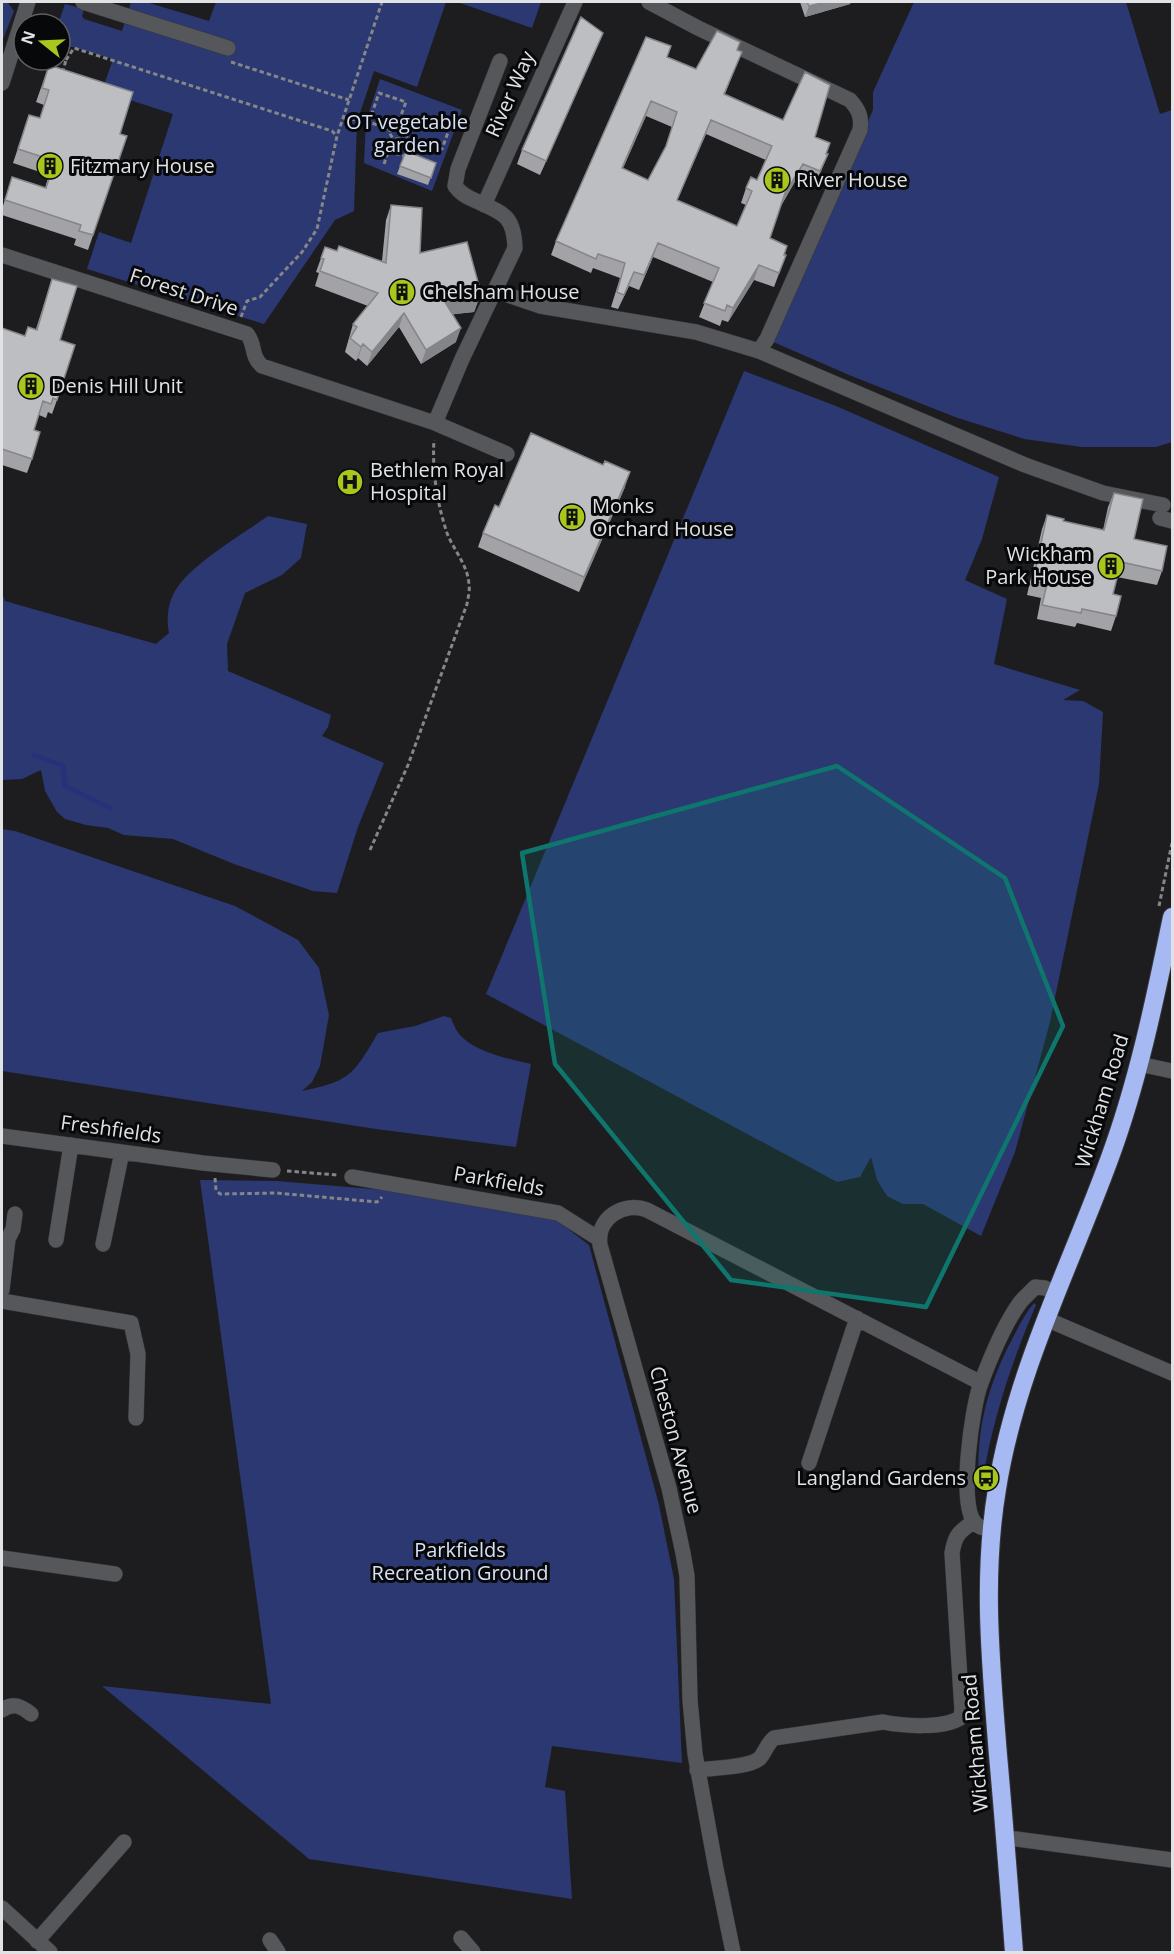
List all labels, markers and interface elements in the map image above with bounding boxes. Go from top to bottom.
north arrow [12,12,72,72]
text: N [15,28,40,47]
street label: River Way [479,46,541,141]
park label: OT vegetable garden [346,108,468,158]
building icon: Fitzmary House [35,151,65,181]
place label: Fitzmary House [70,152,215,179]
building icon: River House [762,165,792,195]
place label: River House [796,166,908,193]
street label: Forest Drive [126,261,242,322]
building icon: Chelsham House [387,277,417,307]
place label: Chelsham House [422,278,580,305]
building icon: Denis Hill Unit [16,371,46,401]
place label: Denis Hill Unit [51,372,183,399]
place label: Bethlem Royal Hospital [370,456,504,506]
hospital icon: Bethlem Royal Hospital [335,467,365,497]
place label: Monks Orchard House [592,492,734,542]
building icon: Monks Orchard House [557,502,587,532]
place label: Wickham Park House [985,540,1092,590]
building icon: Wickham Park House [1096,551,1126,581]
street label: Wickham Road [1068,1031,1135,1171]
street label: Freshfields [59,1108,163,1149]
street label: Parkfields [452,1159,547,1202]
street label: Cheston Avenue [644,1363,709,1517]
bus stop icon: Langland Gardens [971,1463,1001,1493]
place label: Langland Gardens [796,1464,966,1491]
park label: Parkfields Recreation Ground [372,1536,548,1586]
street label: Wickham Road [955,1673,994,1813]

